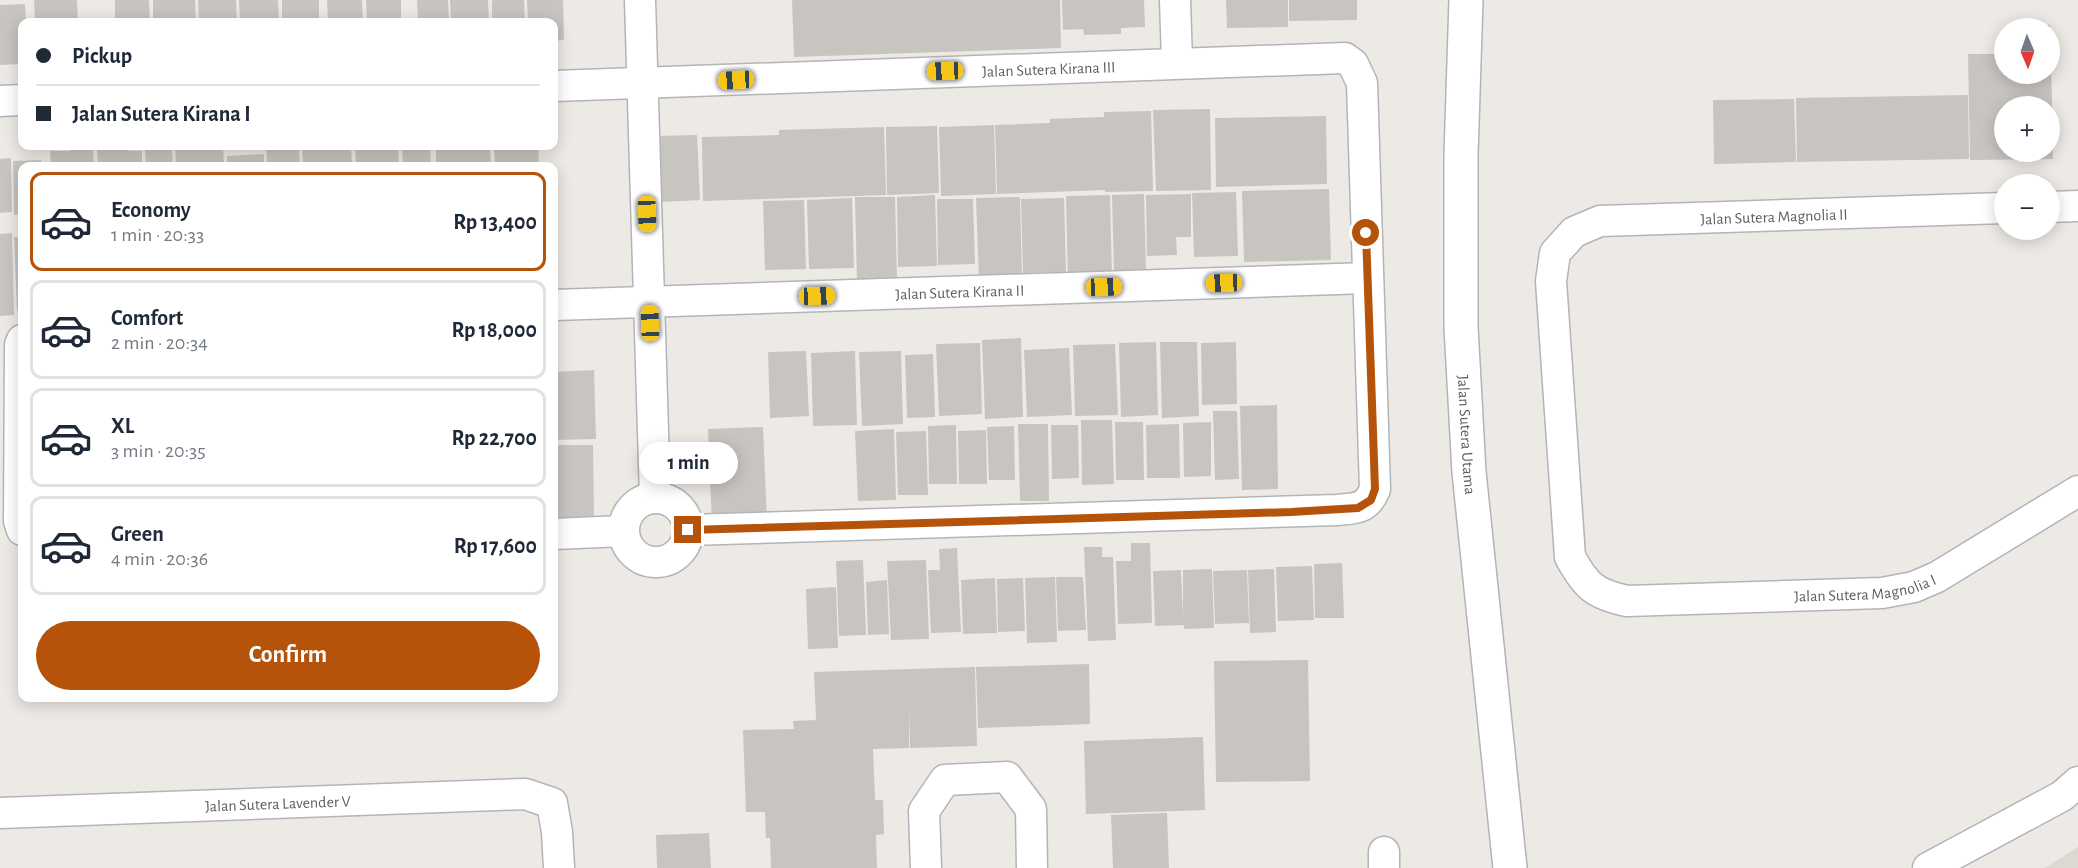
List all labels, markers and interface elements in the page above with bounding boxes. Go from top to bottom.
north arrow [1994,18,2060,84]
map controls [1994,18,2060,240]
text: Pickup [72,45,132,67]
street label: Jalan Sutera Kirana III [982,59,1116,80]
car [927,61,963,81]
car [718,70,754,90]
button: + [1994,96,2060,162]
text: Jalan Sutera Kirana I [72,103,251,125]
button: − [1994,174,2060,240]
icon: car [39,195,93,249]
car [637,196,657,232]
text: Economy [111,199,191,221]
street label: Jalan Sutera Magnolia II [1700,206,1848,228]
text: Rp 13,400 [453,211,537,233]
route start [1352,219,1379,246]
text: 1 min · 20:33 [111,225,204,245]
car [1206,273,1242,293]
car [1086,277,1122,297]
street label: Jalan Sutera Kirana II [895,282,1025,303]
car [799,286,835,306]
icon: car [39,303,93,357]
car [640,305,660,341]
text: Comfort [111,307,183,329]
text: Rp 18,000 [452,319,537,341]
text: 2 min · 20:34 [111,333,208,353]
street label: Jalan Sutera Utama [1455,375,1478,495]
icon: car [39,411,93,465]
text: XL [111,415,134,437]
text: Rp 22,700 [452,427,537,449]
text: 3 min · 20:35 [111,441,206,461]
callout: 1 min [638,443,738,485]
text: 1 min [667,453,710,473]
route end [674,516,701,543]
icon: car [39,519,93,573]
text: Green [111,523,164,545]
text: Rp 17,600 [454,535,537,557]
text: 4 min · 20:36 [111,549,208,569]
street label: Jalan Sutera Magnolia I [1794,572,1938,605]
button: Confirm [36,621,540,690]
street label: Jalan Sutera Lavender V [205,793,351,815]

